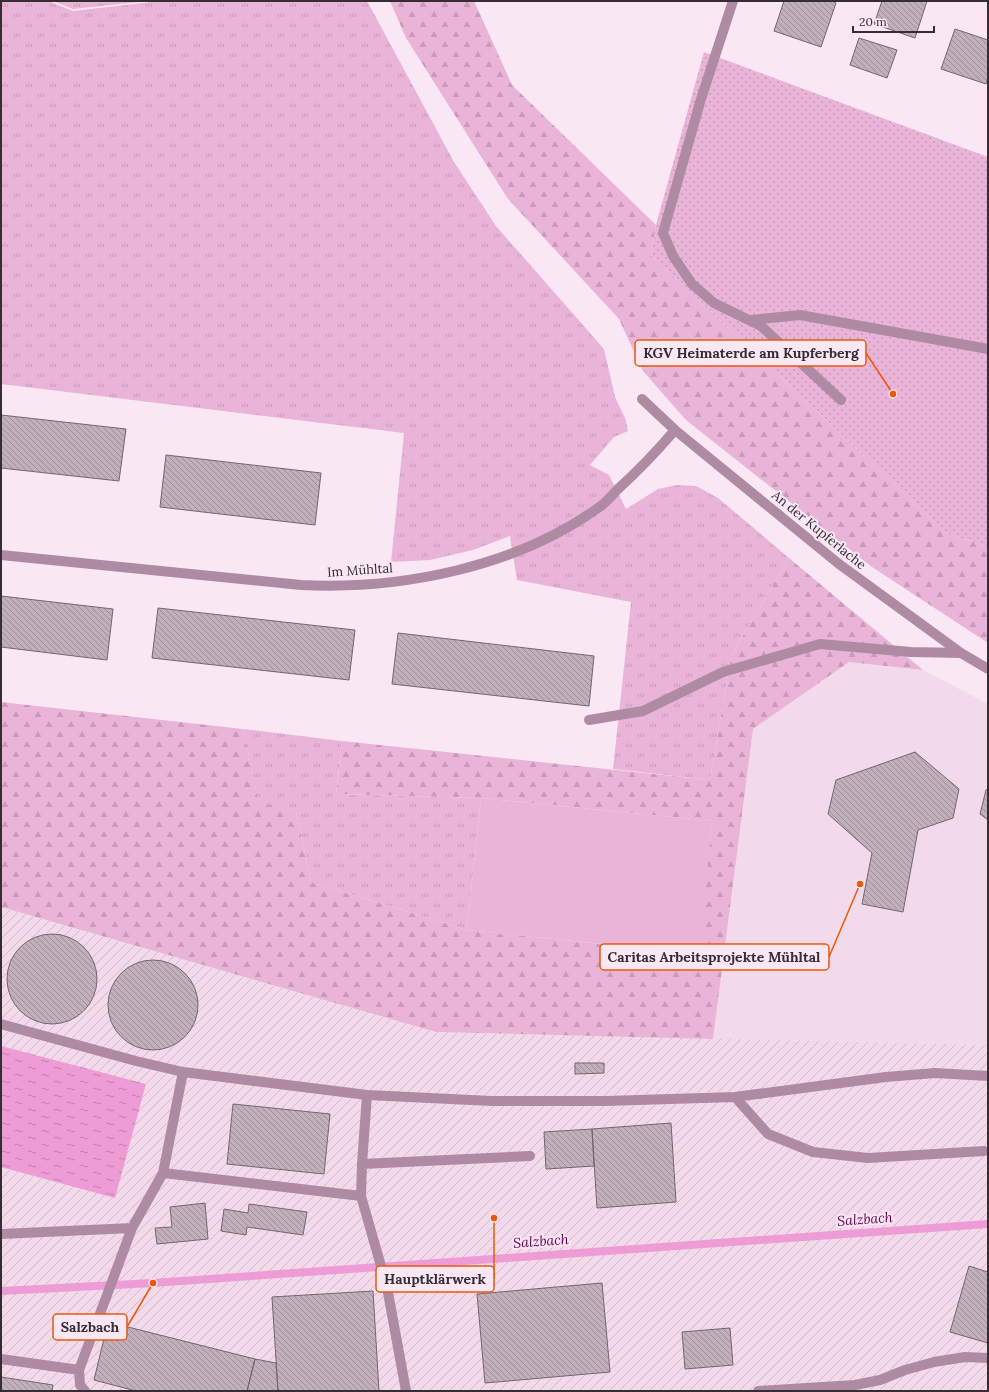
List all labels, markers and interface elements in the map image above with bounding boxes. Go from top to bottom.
scale bar [853,8,934,34]
text: 20 m [859,14,887,29]
callout: KGV Heimaterde am Kupferberg [635,340,866,366]
text: KGV Heimaterde am Kupferberg [643,344,860,362]
street label: An der Kupferlache [768,486,870,573]
street label: Im Mühltal [327,559,394,581]
callout: Caritas Arbeitsprojekte Mühltal [600,944,829,970]
text: Caritas Arbeitsprojekte Mühltal [608,948,821,966]
water label: Salzbach [837,1208,893,1230]
water label: Salzbach [513,1230,569,1252]
callout: Hauptklärwerk [376,1266,494,1292]
text: Hauptklärwerk [384,1270,487,1288]
callout: Salzbach [53,1314,127,1340]
text: Salzbach [61,1318,120,1336]

